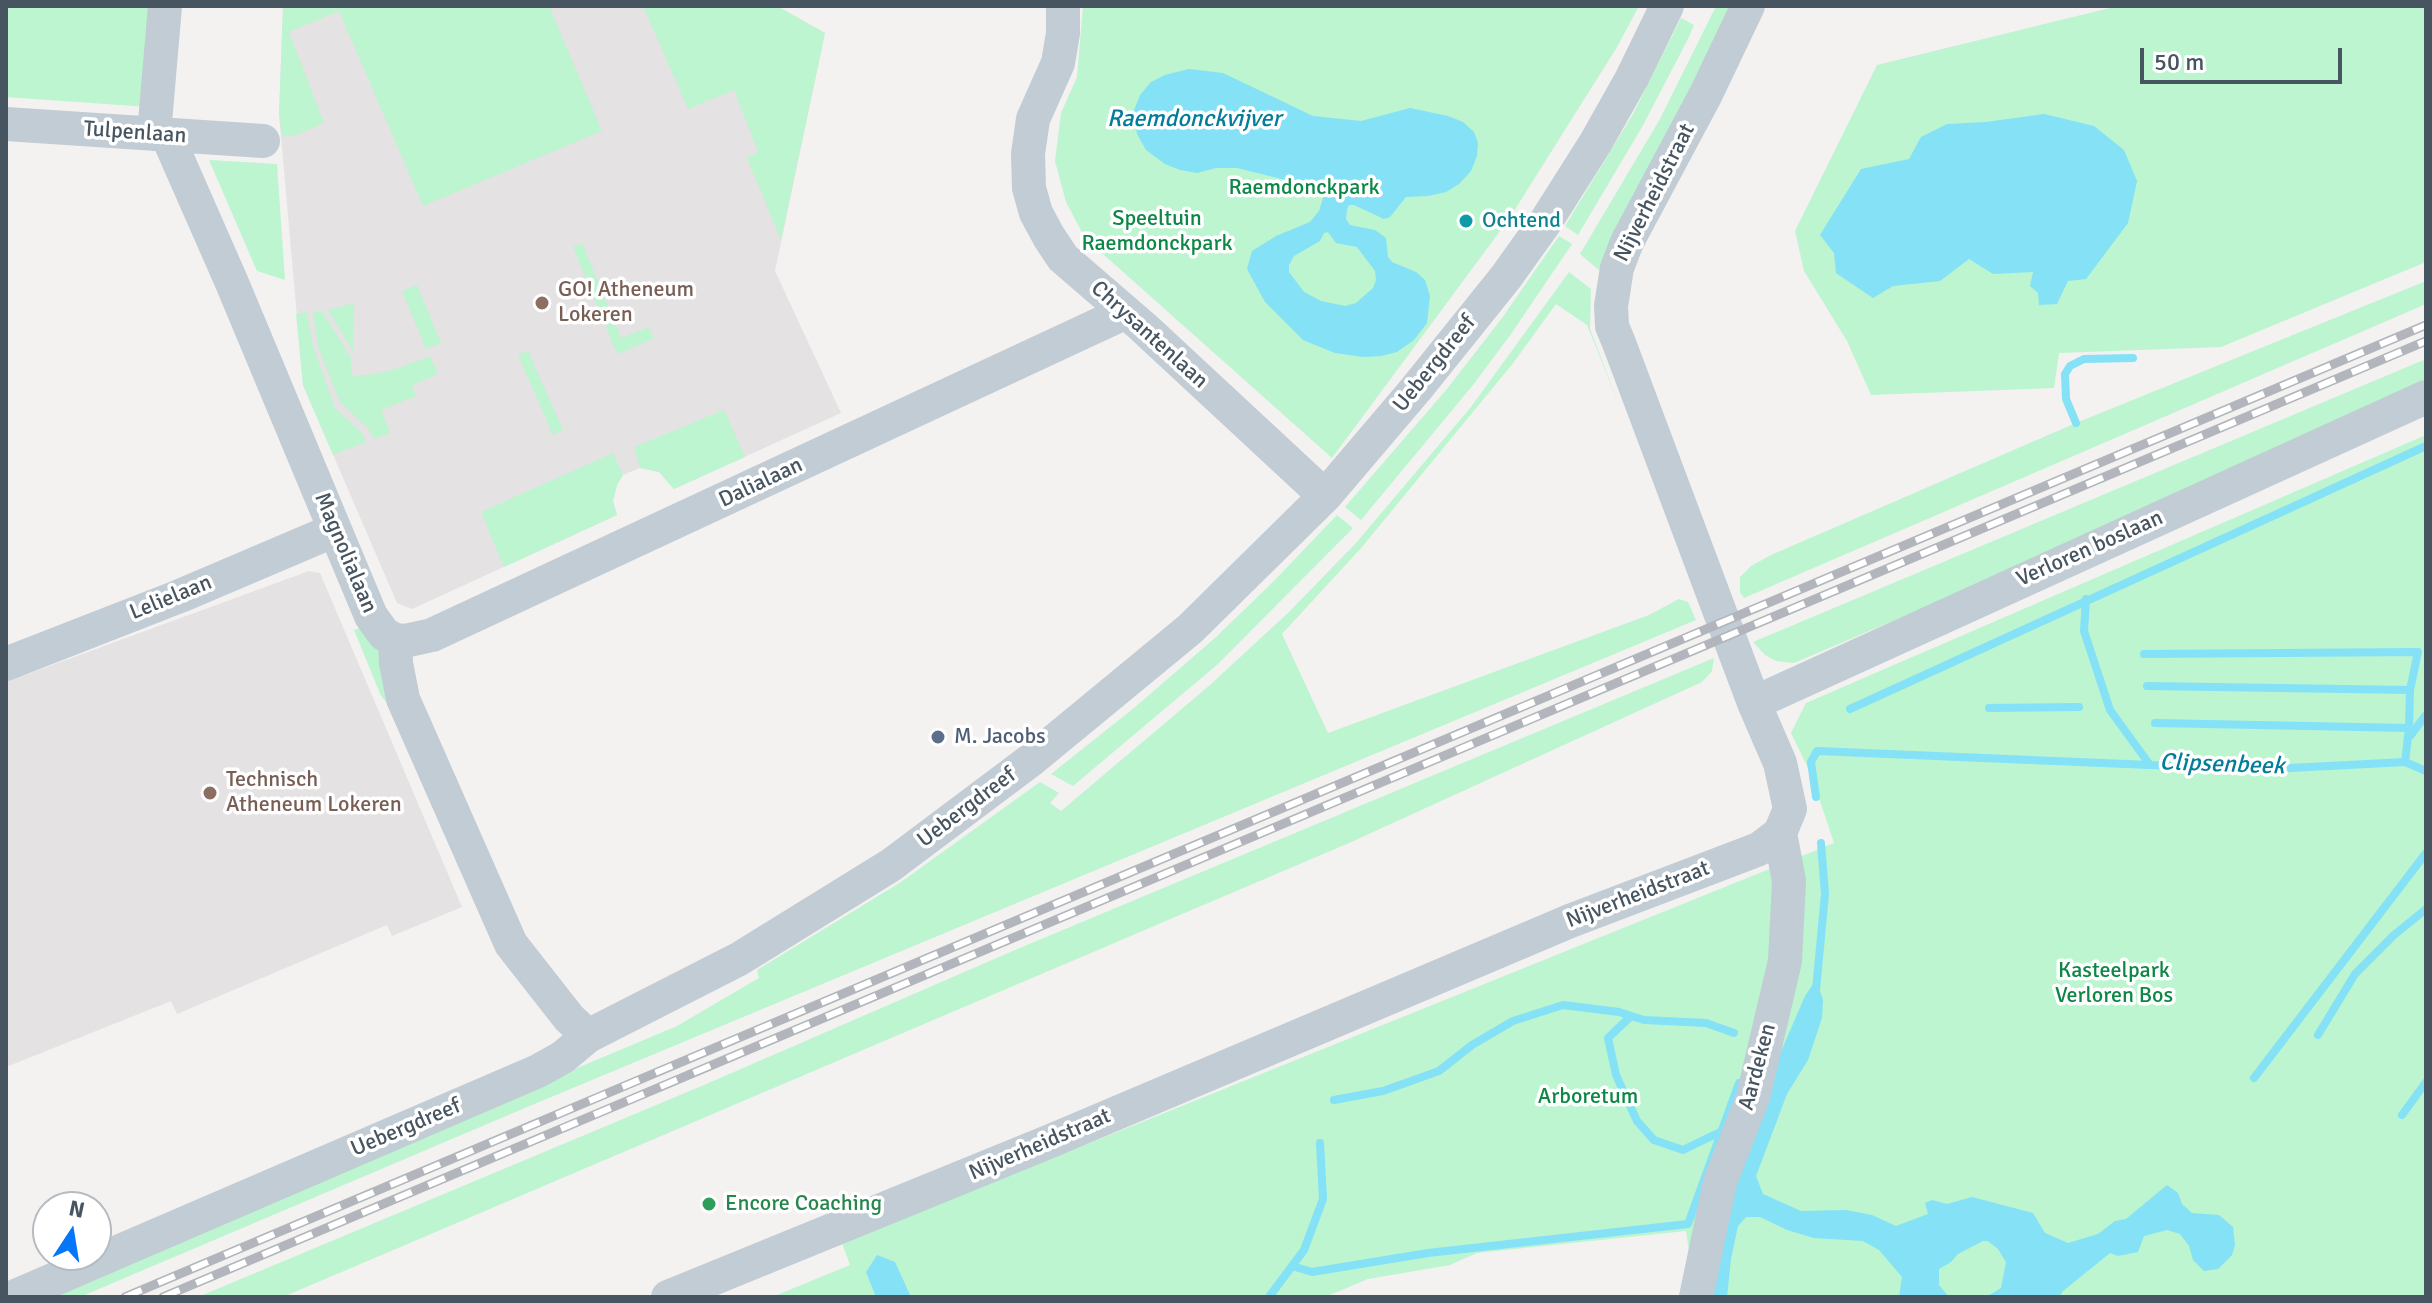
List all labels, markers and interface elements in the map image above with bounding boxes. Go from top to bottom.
scale bar [2144,32,2346,82]
text: 50 m [2154,47,2204,77]
water label: Raemdonckvijver [1107,106,1281,134]
street label: Tulpenlaan [83,116,187,150]
street label: Nijverheidstraat [1609,120,1701,266]
park label: Raemdonckpark [1228,175,1380,201]
park label: Speeltuin Raemdonckpark [1081,206,1233,258]
place label: Ochtend [1482,208,1561,234]
marker: Ochtend [1457,212,1475,230]
street label: Chrysantenlaan [1085,276,1213,394]
place label: GO! Atheneum Lokeren [558,277,694,328]
marker: GO! Atheneum Lokeren [533,294,551,312]
street label: Uebergdreef [1388,310,1482,418]
street label: Dalialaan [715,452,807,514]
street label: Magnolialaan [308,489,382,617]
street label: Verloren boslaan [2013,505,2167,593]
street label: Lelielaan [126,570,216,626]
place label: M. Jacobs [954,724,1046,750]
marker: M. Jacobs [929,728,947,746]
water label: Clipsenbeek [2159,748,2285,782]
street label: Uebergdreef [913,762,1021,854]
place label: Technisch Atheneum Lokeren [226,767,402,818]
marker: Technisch Atheneum Lokeren [201,784,219,802]
street label: Nijverheidstraat [1563,856,1713,934]
park label: Kasteelpark Verloren Bos [2055,958,2173,1010]
street label: Aardeken [1734,1021,1782,1113]
park label: Arboretum [1538,1084,1638,1110]
street label: Uebergdreef [347,1093,465,1163]
street label: Nijverheidstraat [965,1103,1115,1187]
north arrow [32,1191,112,1271]
place label: Encore Coaching [725,1191,882,1217]
text: N [66,1194,87,1224]
marker: Encore Coaching [700,1195,718,1213]

